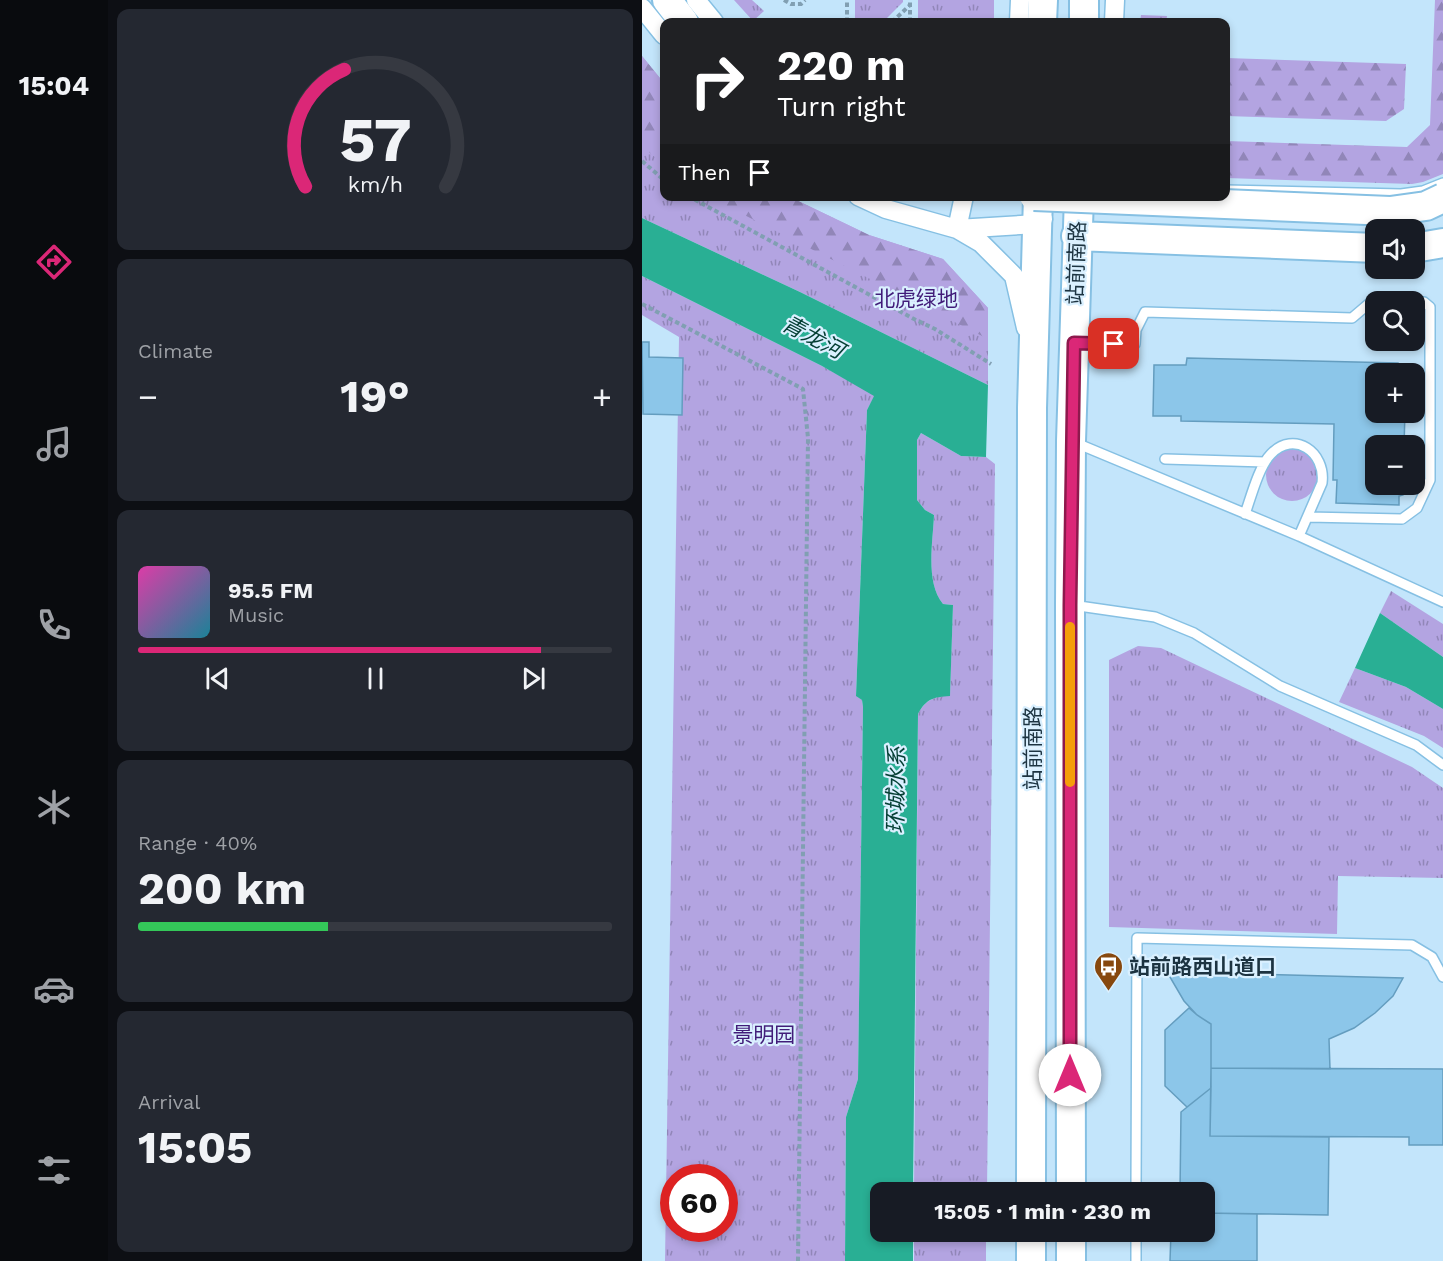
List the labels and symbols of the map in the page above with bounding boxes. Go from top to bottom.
street label: 站前南路 [1062,221,1090,305]
park label: 北虎绿地 [874,286,958,311]
water label: 青龙河 [778,310,852,365]
pin [1088,318,1139,369]
street label: 站前南路 [1020,706,1045,790]
water label: 环城水系 [883,744,909,834]
bus stop icon: 站前路西山道口 [1092,950,1124,992]
place label: 站前路西山道口 [1129,954,1276,979]
park label: 景明园 [733,1022,796,1047]
position arrow [1038,1043,1102,1107]
speed limit sign: 60 [660,1164,738,1242]

